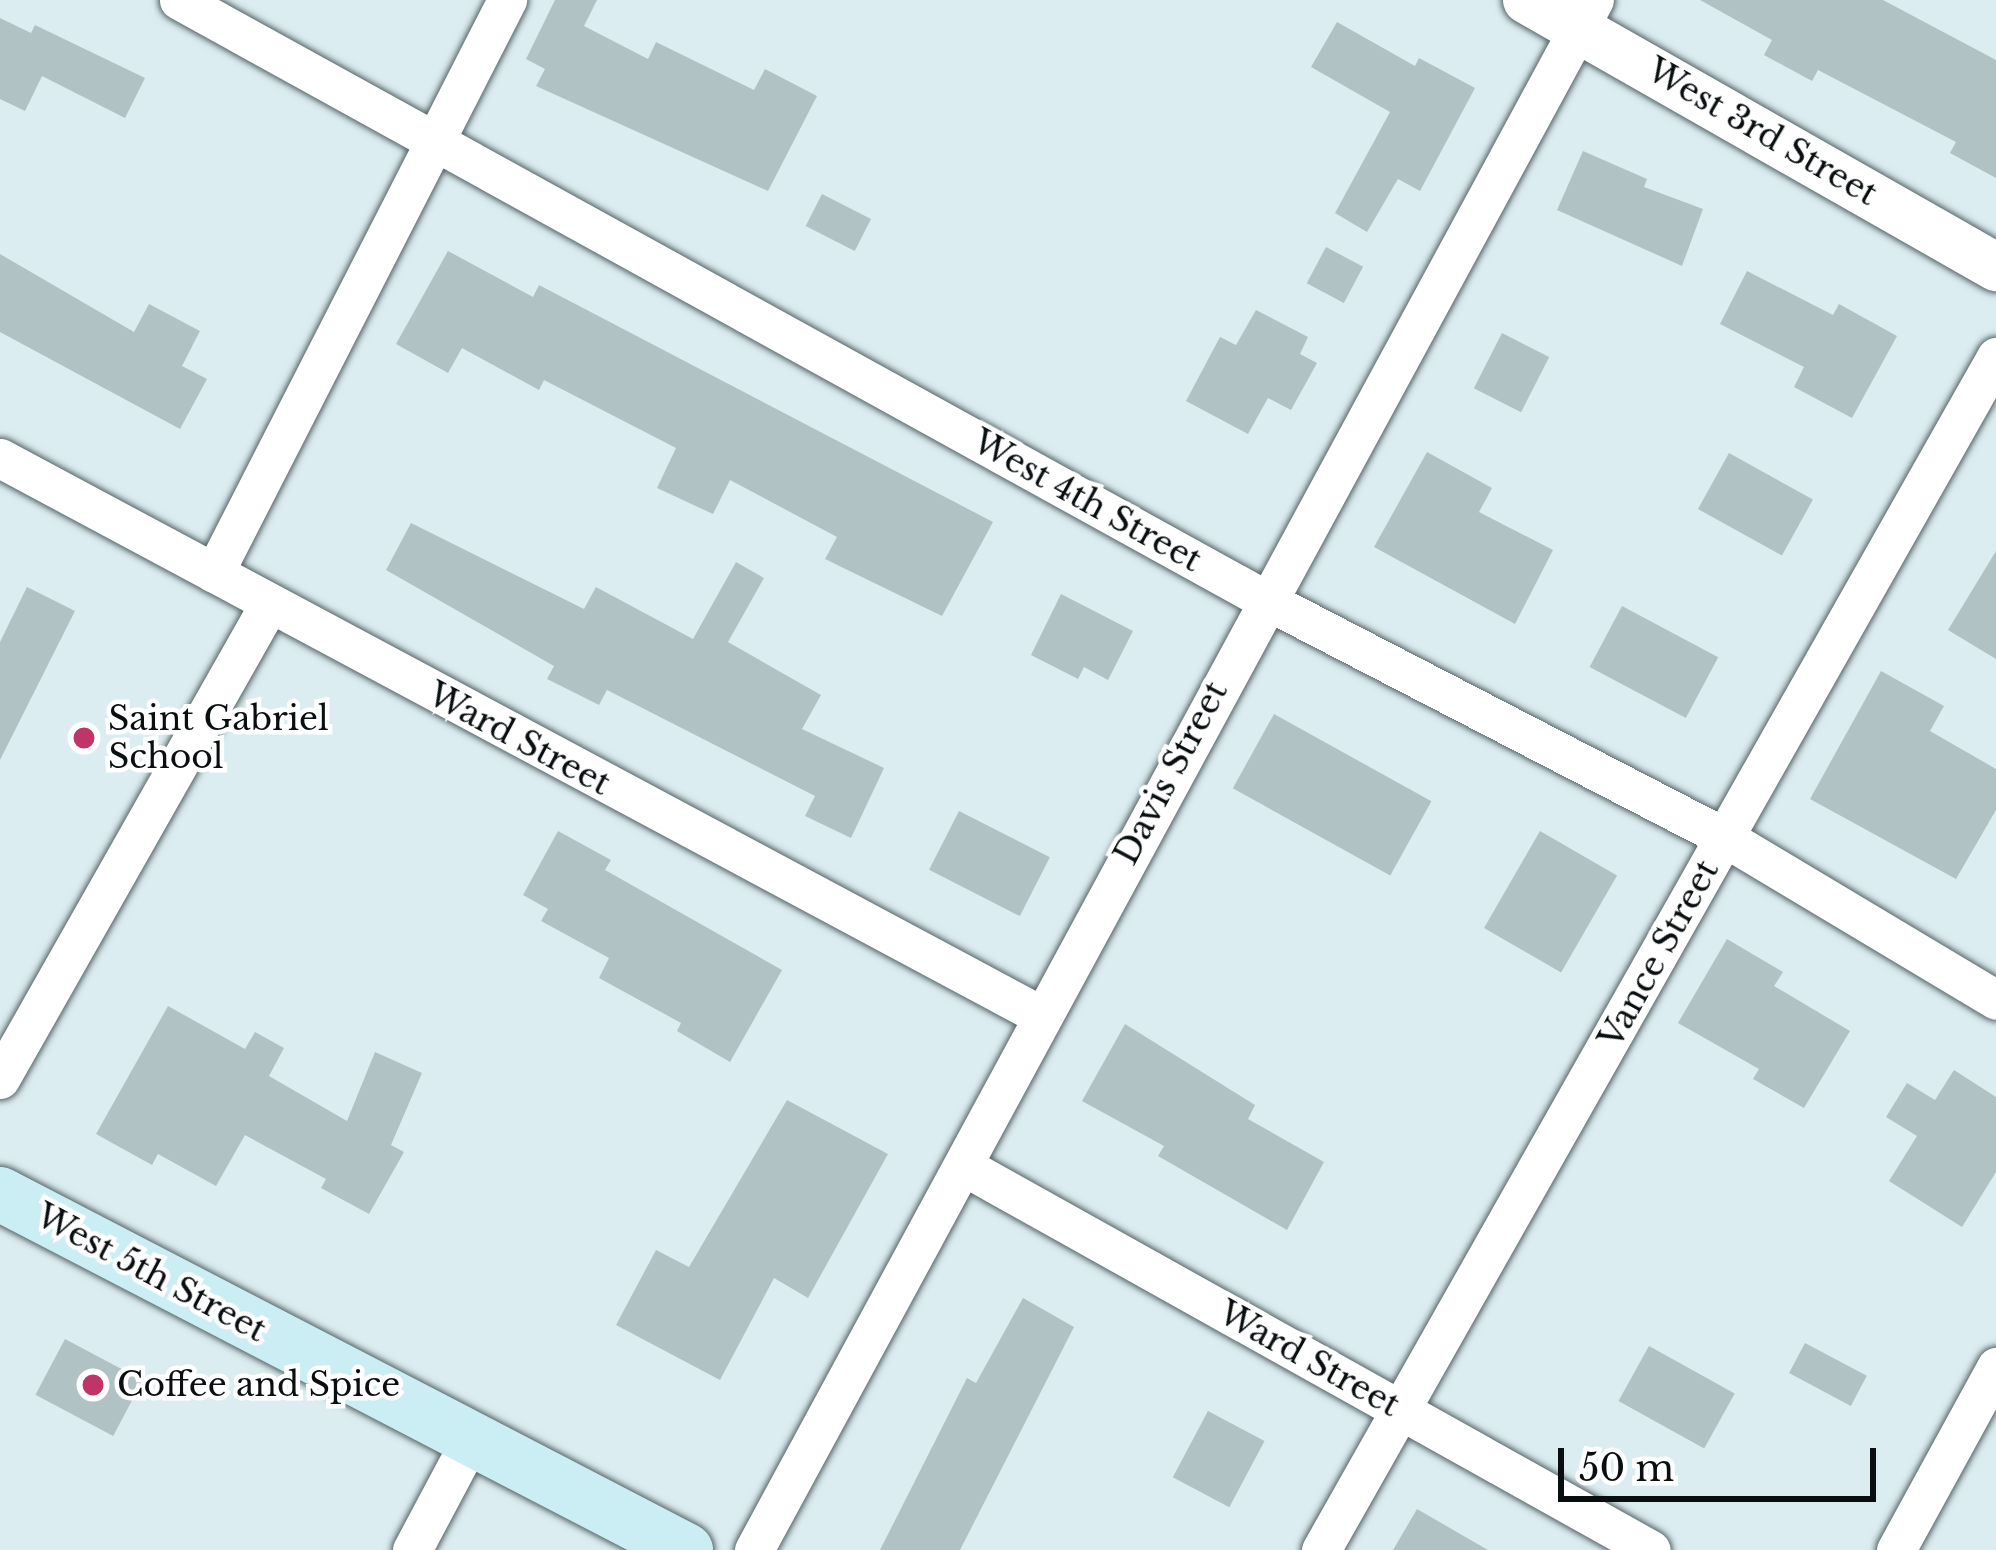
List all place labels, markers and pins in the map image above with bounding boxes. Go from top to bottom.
place label: Saint Gabriel School [108,699,329,777]
marker: Saint Gabriel School [71,725,97,751]
place label: Coffee and Spice [117,1365,400,1405]
marker: Coffee and Spice [80,1372,106,1398]

